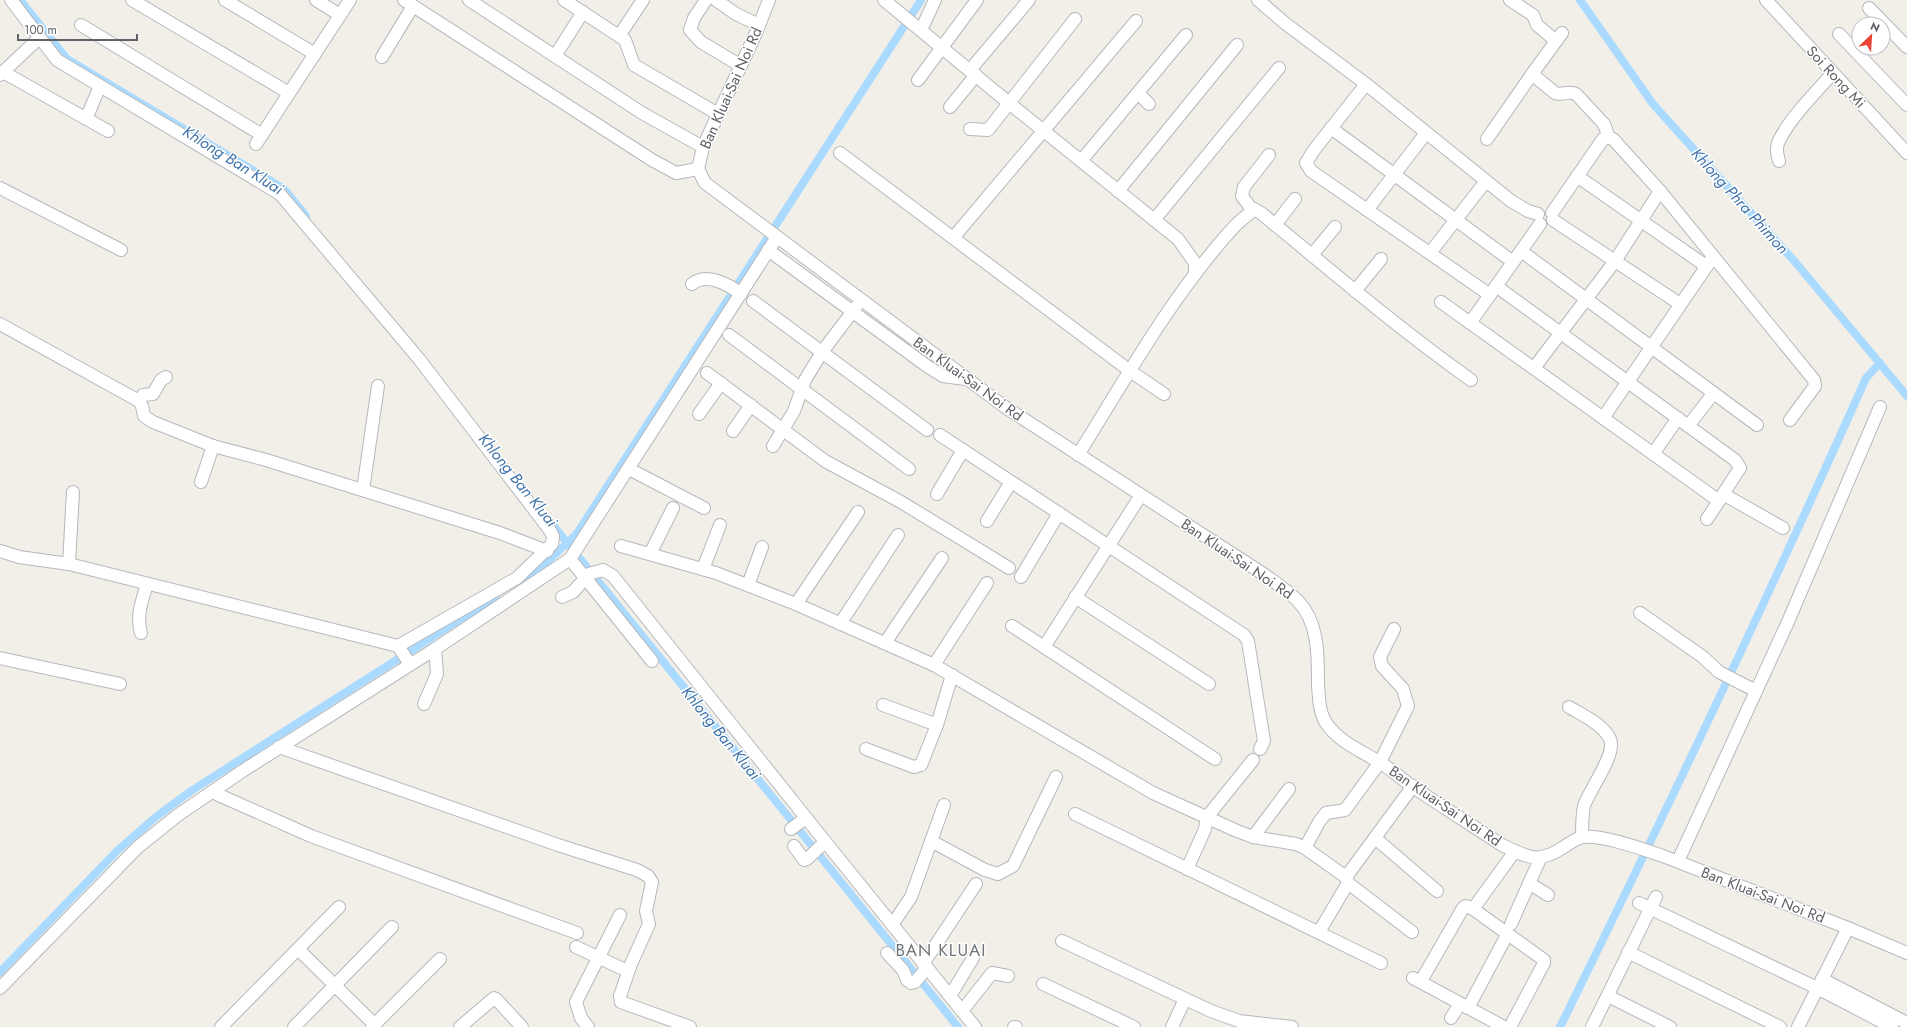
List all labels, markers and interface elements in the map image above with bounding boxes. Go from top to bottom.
scale bar [18,16,137,42]
north arrow [1851,16,1891,56]
text: N [1868,18,1883,36]
text: 100 m [24,21,57,39]
street label: Ban Kluai-Sai Noi Rd [694,24,768,152]
street label: Soi Rong Mi [1801,41,1871,113]
water label: Khlong Ban Kluai [178,120,289,201]
water label: Khlong Phra Phimon [1686,143,1794,259]
street label: Ban Kluai-Sai Noi Rd [909,332,1027,426]
water label: Khlong Ban Kluai [473,428,564,533]
street label: Ban Kluai-Sai Noi Rd [1177,513,1297,605]
water label: Khlong Ban Kluai [676,681,767,786]
street label: Ban Kluai-Sai Noi Rd [1385,760,1505,852]
street label: Ban Kluai-Sai Noi Rd [1698,861,1828,929]
district label: BAN KLUAI [895,938,987,962]

